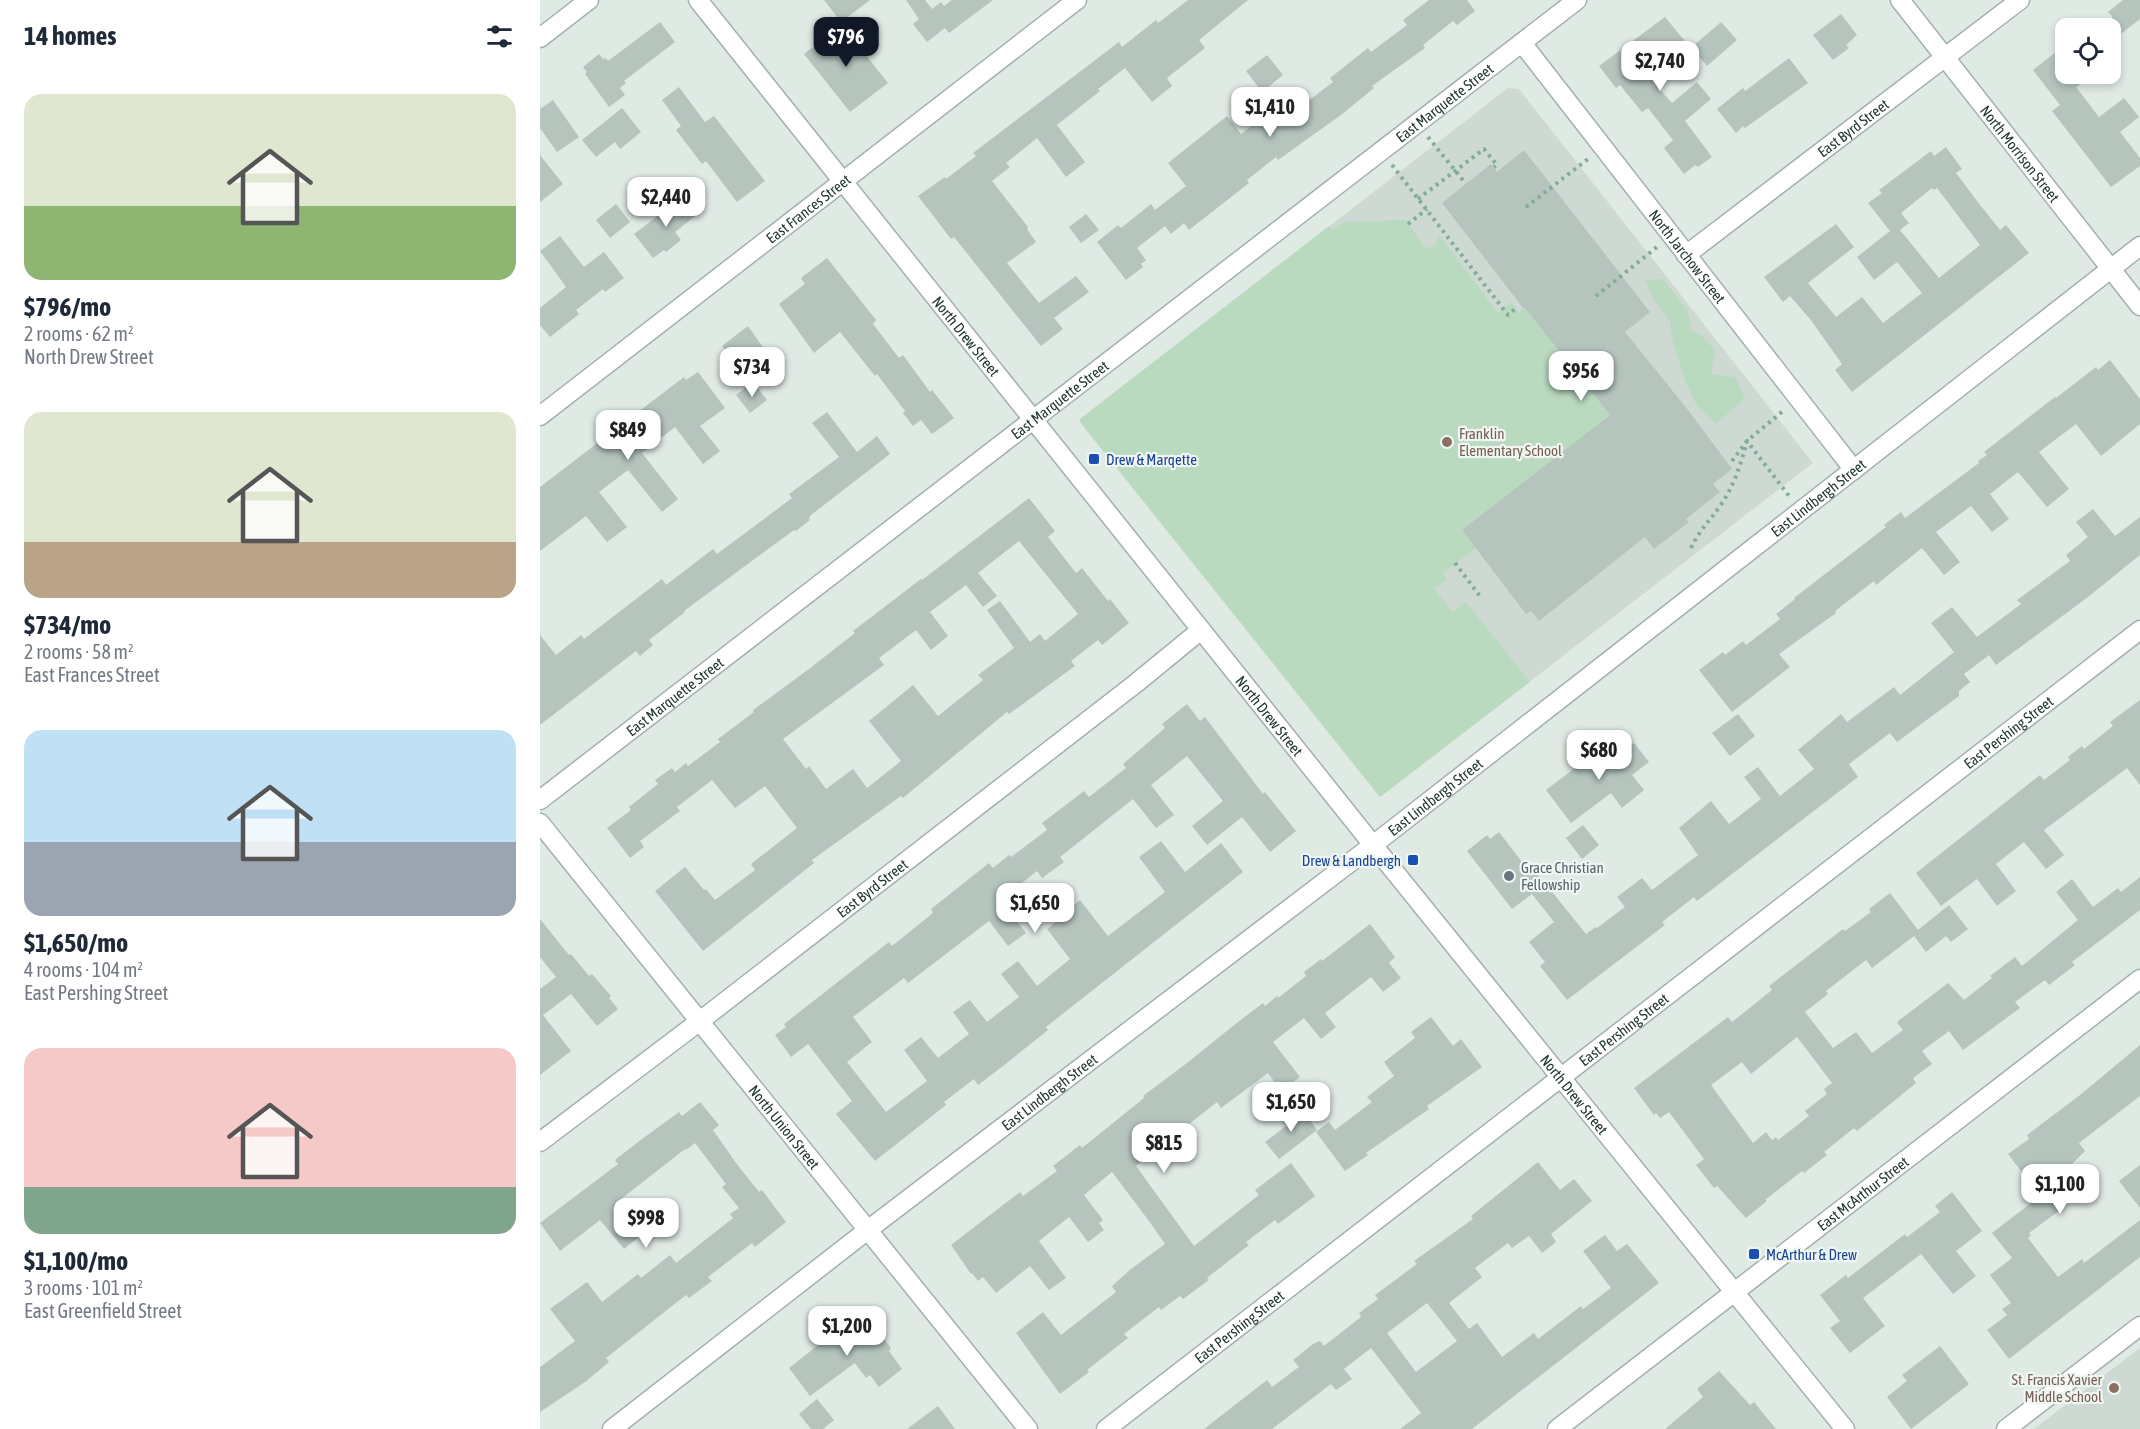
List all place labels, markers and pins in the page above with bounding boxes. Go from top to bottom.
pin: $796 [810,17,882,68]
pin: $2,740 [1611,41,1709,92]
pin: $1,410 [1221,87,1319,138]
pin: $2,440 [617,177,715,228]
pin: $734 [716,347,788,398]
pin: $956 [1545,351,1617,402]
pin: $849 [592,410,664,461]
place label: Franklin Elementary School [1459,425,1562,459]
marker: Franklin Elementary School [1440,435,1454,449]
place label: Drew & Marqette [1106,451,1197,468]
marker: Drew & Marqette [1087,452,1101,466]
pin: $680 [1563,730,1635,781]
place label: Drew & Landbergh [1302,852,1401,869]
marker: Drew & Landbergh [1406,853,1420,867]
place label: Grace Christian Fellowship [1521,859,1604,893]
marker: Grace Christian Fellowship [1502,869,1516,883]
pin: $1,650 [986,883,1084,934]
pin: $1,650 [1242,1082,1340,1133]
pin: $815 [1128,1123,1200,1174]
pin: $1,100 [2011,1164,2109,1215]
pin: $998 [610,1198,682,1249]
place label: McArthur & Drew [1766,1246,1857,1263]
marker: McArthur & Drew [1747,1247,1761,1261]
pin: $1,200 [798,1306,896,1357]
place label: St. Francis Xavier Middle School [2012,1371,2103,1405]
marker: St. Francis Xavier Middle School [2107,1381,2121,1395]

